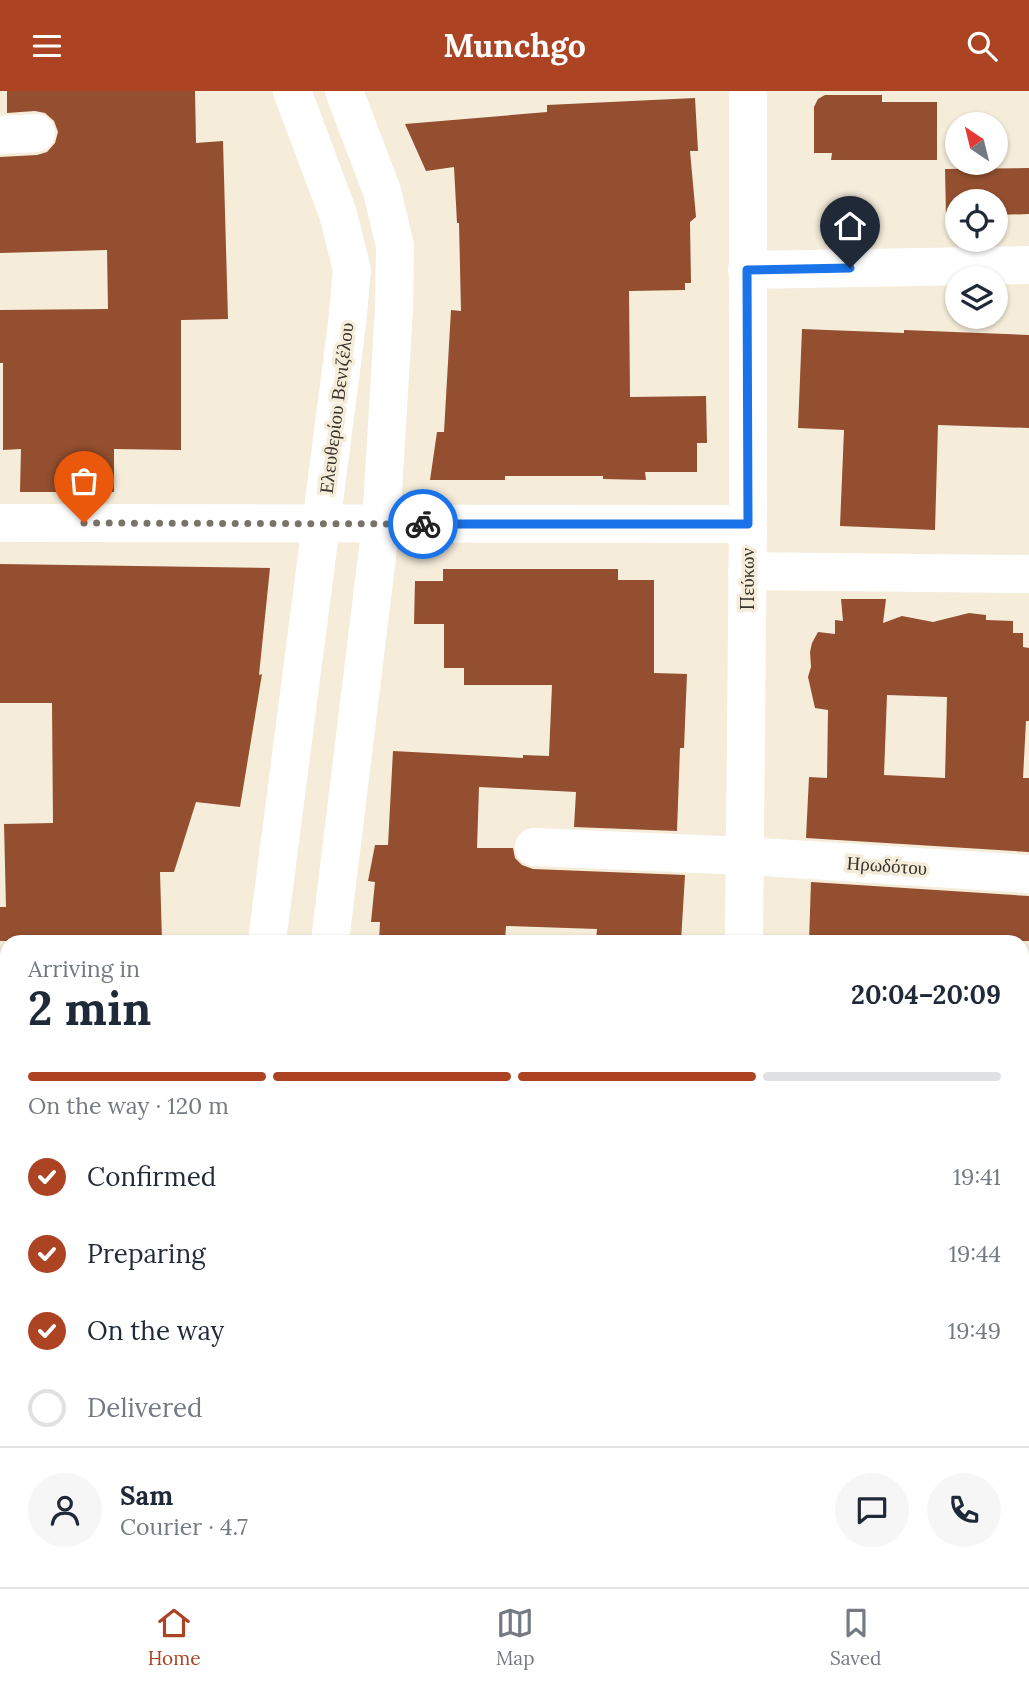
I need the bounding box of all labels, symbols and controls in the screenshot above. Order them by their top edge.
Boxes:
text: Munchgo [443,25,586,66]
icon: menu [28,27,66,65]
icon: search [963,27,1001,65]
north arrow [945,112,1008,175]
map controls [945,112,1008,329]
button: locate [945,189,1008,252]
pin [820,196,880,268]
icon: home [831,207,869,245]
button: layers [945,266,1008,329]
street label: Ελευθερίου Βενιζέλου [314,321,358,495]
pin [54,451,114,523]
icon: bag [65,462,103,500]
courier [388,489,458,559]
icon: bike [404,505,442,543]
street label: Πεύκων [735,547,759,610]
street label: Ηρωδότου [846,850,928,880]
text: Arriving in [28,954,140,983]
text: 20:04–20:09 [851,978,1001,1011]
text: 2 min [28,979,151,1038]
text: On the way · 120 m [28,1091,229,1120]
icon: check [28,1158,66,1196]
text: Confirmed [87,1160,216,1193]
text: 19:41 [953,1162,1001,1191]
icon: check [28,1235,66,1273]
text: Preparing [87,1237,206,1270]
text: 19:44 [949,1239,1001,1268]
icon: check [28,1312,66,1350]
text: On the way [87,1314,224,1347]
text: 19:49 [948,1316,1001,1345]
text: Delivered [87,1391,203,1424]
button: person [28,1473,102,1547]
button: chat [835,1473,909,1547]
button: phone [927,1473,1001,1547]
text: Sam [120,1479,173,1512]
text: Courier · 4.7 [120,1512,248,1541]
tab: Home [148,1604,201,1670]
tab: Map [496,1604,534,1670]
tab: Saved [830,1604,881,1670]

